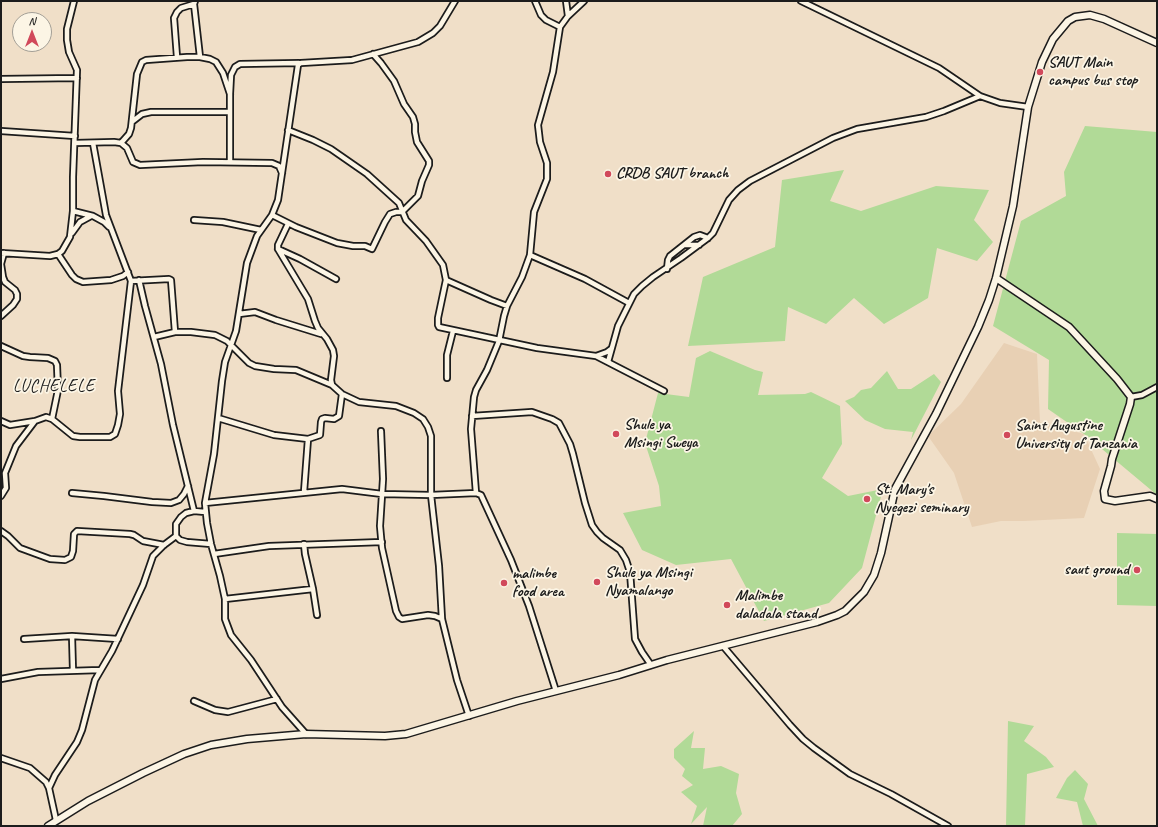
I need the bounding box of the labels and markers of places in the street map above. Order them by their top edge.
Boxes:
place label: SAUT Main campus bus stop [1048,53,1137,91]
marker: SAUT Main campus bus stop [1035,67,1045,77]
place label: CRDB SAUT branch [616,164,728,184]
marker: CRDB SAUT branch [603,169,613,179]
place label: Shule ya Msingi Sweya [624,415,698,453]
place label: Saint Augustine University of Tanzania [1015,416,1137,454]
marker: Shule ya Msingi Sweya [611,429,621,439]
marker: Saint Augustine University of Tanzania [1002,430,1012,440]
place label: St. Mary's Nyegezi seminary [875,480,968,518]
marker: St. Mary's Nyegezi seminary [862,494,872,504]
place label: saut ground [1064,560,1129,580]
place label: Shule ya Msingi Nyamalango [605,563,692,601]
place label: malimbe food area [512,564,564,602]
marker: saut ground [1132,565,1142,575]
marker: Shule ya Msingi Nyamalango [592,577,602,587]
marker: malimbe food area [499,578,509,588]
place label: Malimbe daladala stand [735,586,817,624]
marker: Malimbe daladala stand [722,600,732,610]

